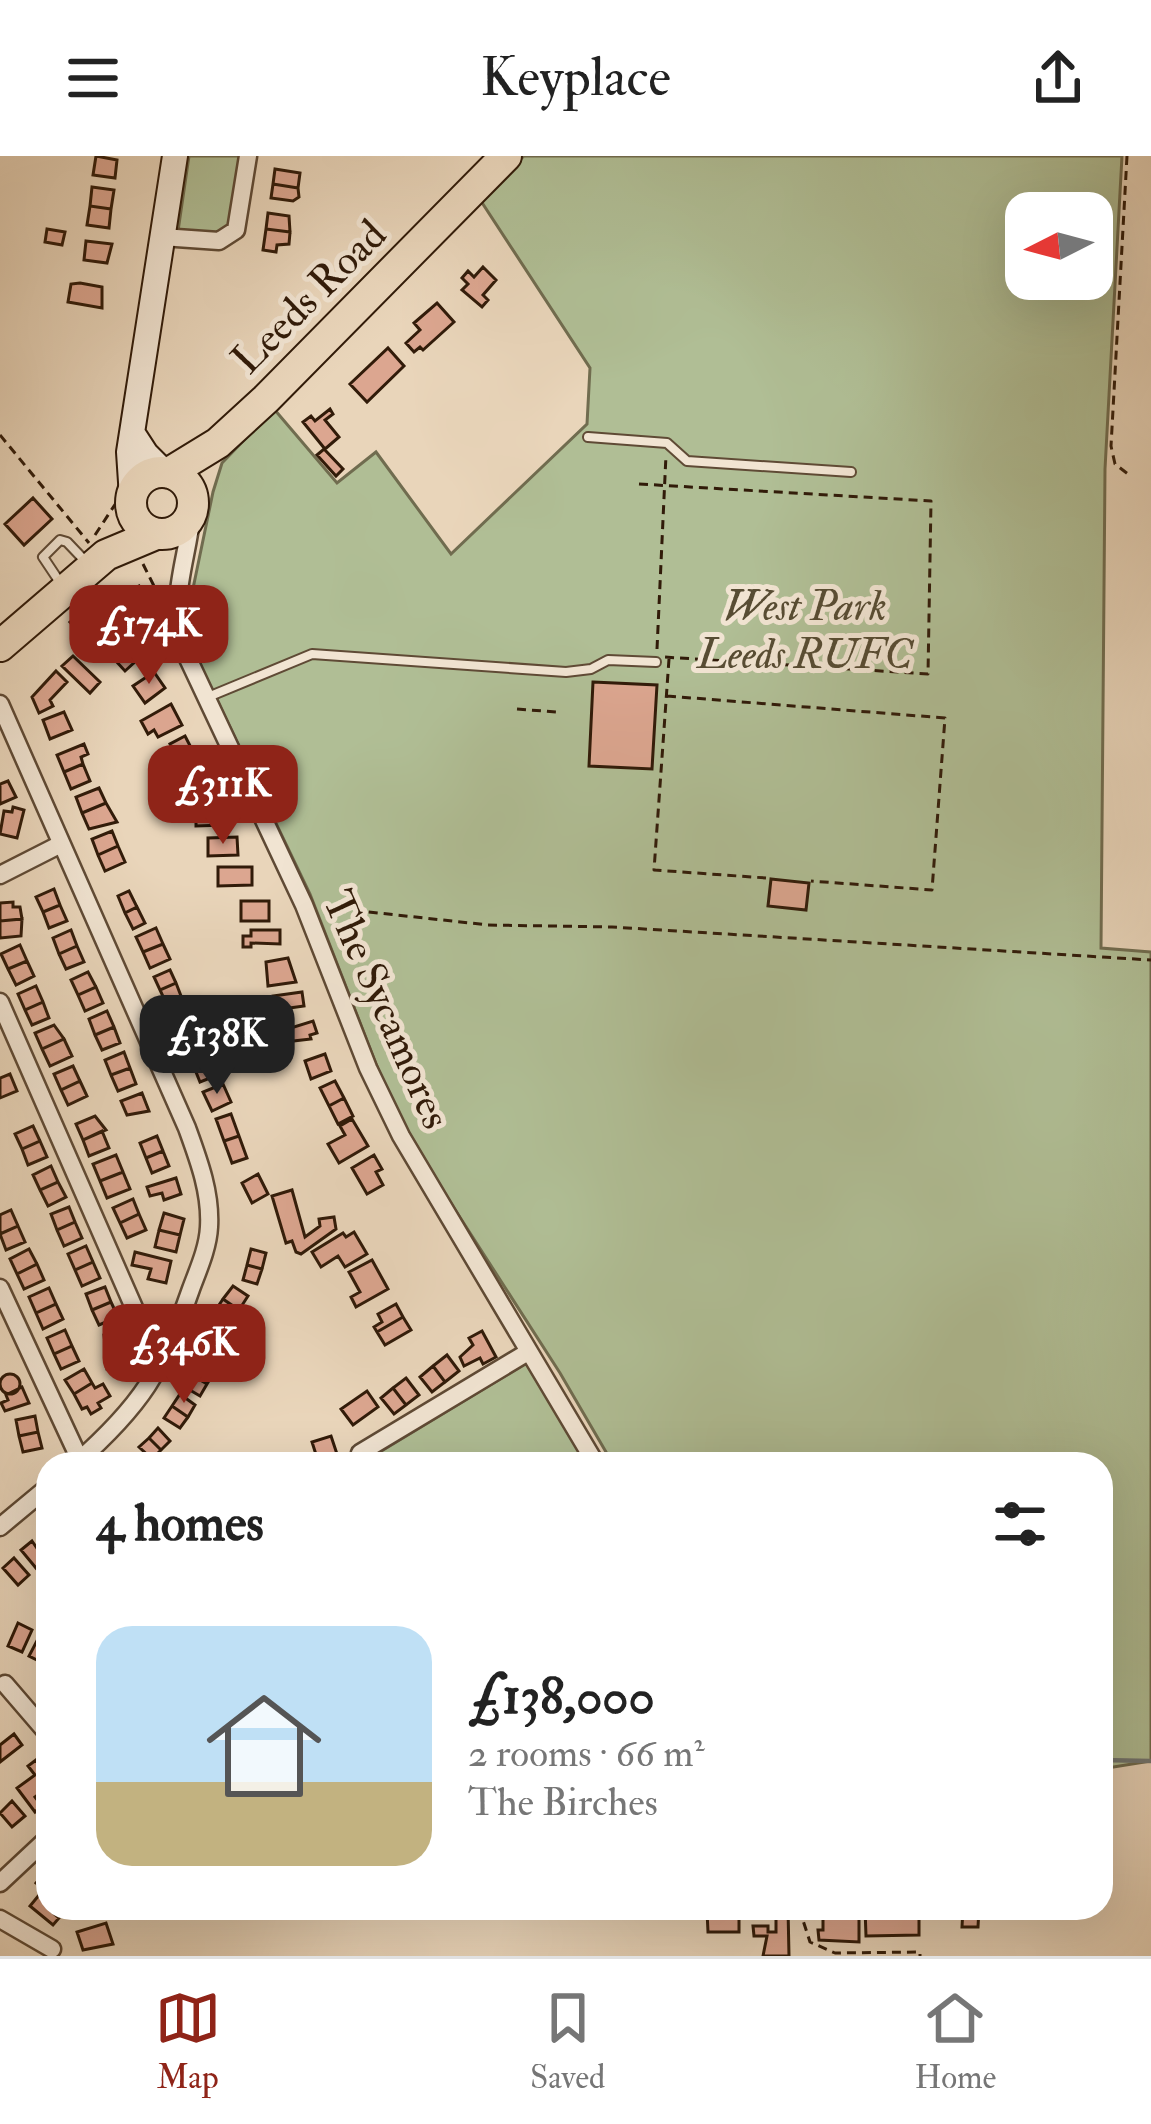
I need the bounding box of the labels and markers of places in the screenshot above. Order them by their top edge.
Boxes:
pin: £174K [65,585,233,687]
pin: £311K [139,745,307,847]
pin: £138K [133,995,301,1097]
pin: £346K [100,1304,268,1406]

